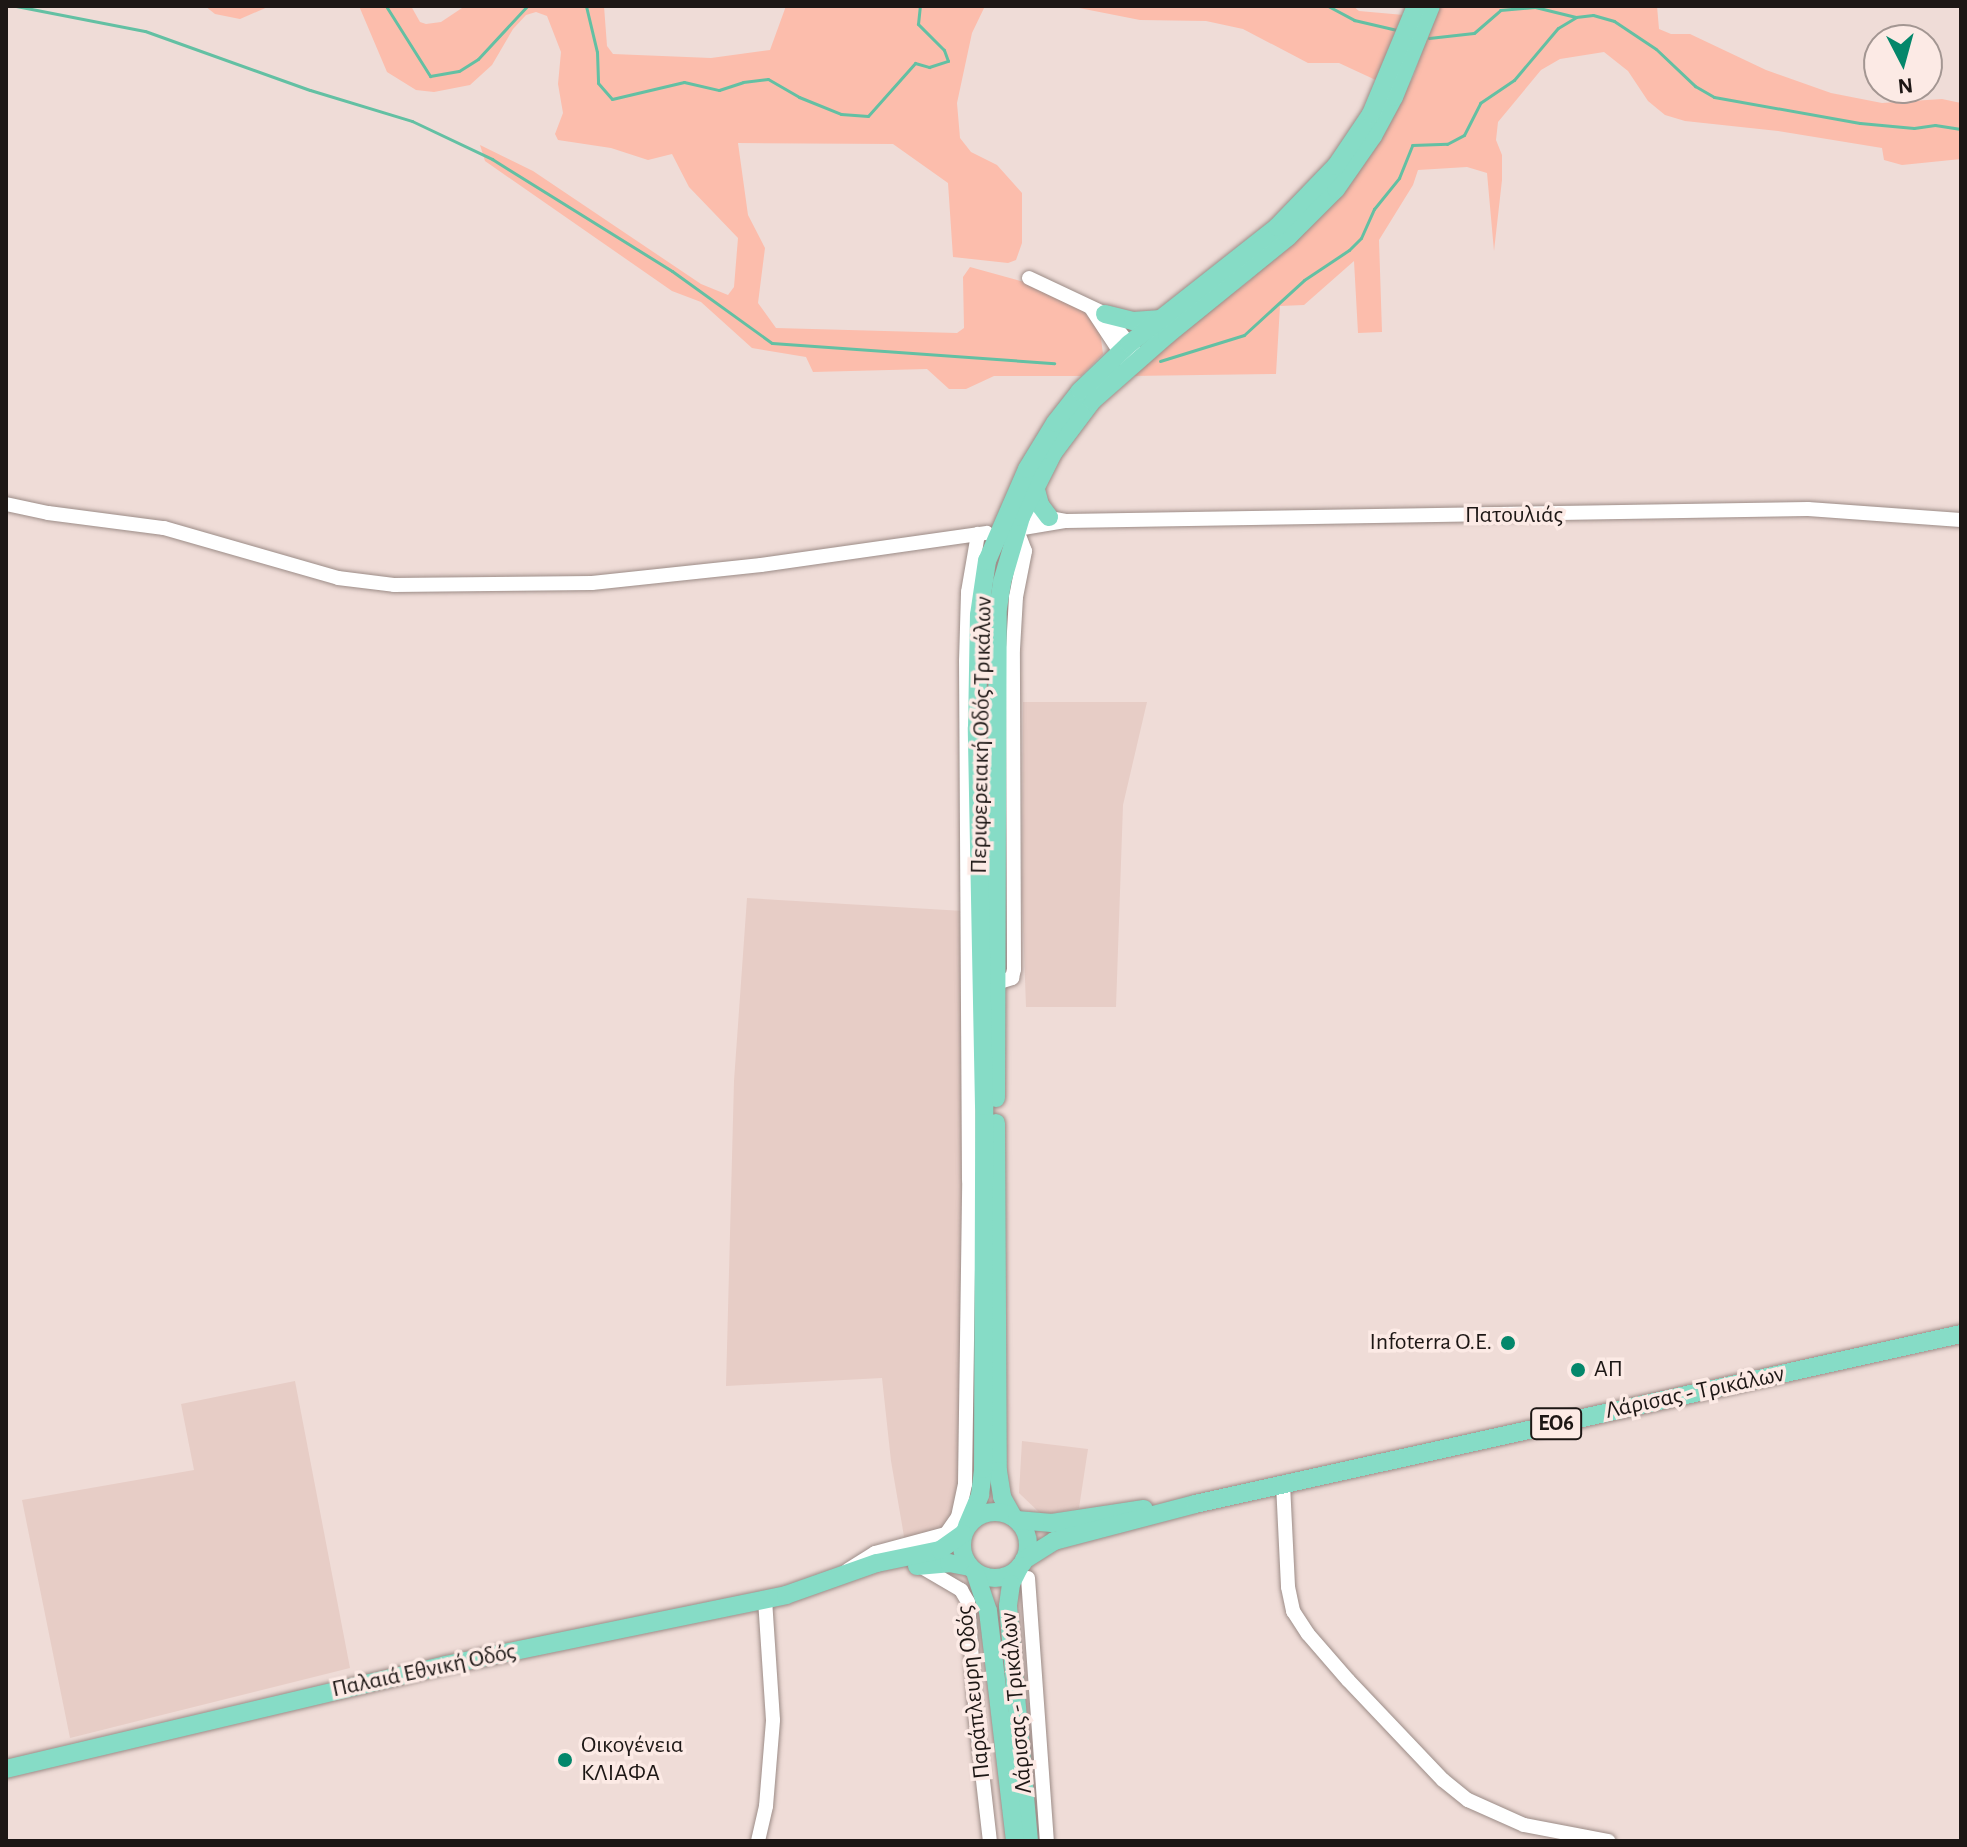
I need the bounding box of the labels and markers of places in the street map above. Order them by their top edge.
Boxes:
place label: Infoterra Ο.Ε. [1370,1329,1492,1357]
marker: Infoterra Ο.Ε. [1499,1334,1517,1352]
place label: ΑΠ [1594,1356,1623,1384]
marker: ΑΠ [1569,1361,1587,1379]
place label: Οικογένεια ΚΛΙΑΦΑ [581,1732,684,1788]
marker: Οικογένεια ΚΛΙΑΦΑ [556,1751,574,1769]

